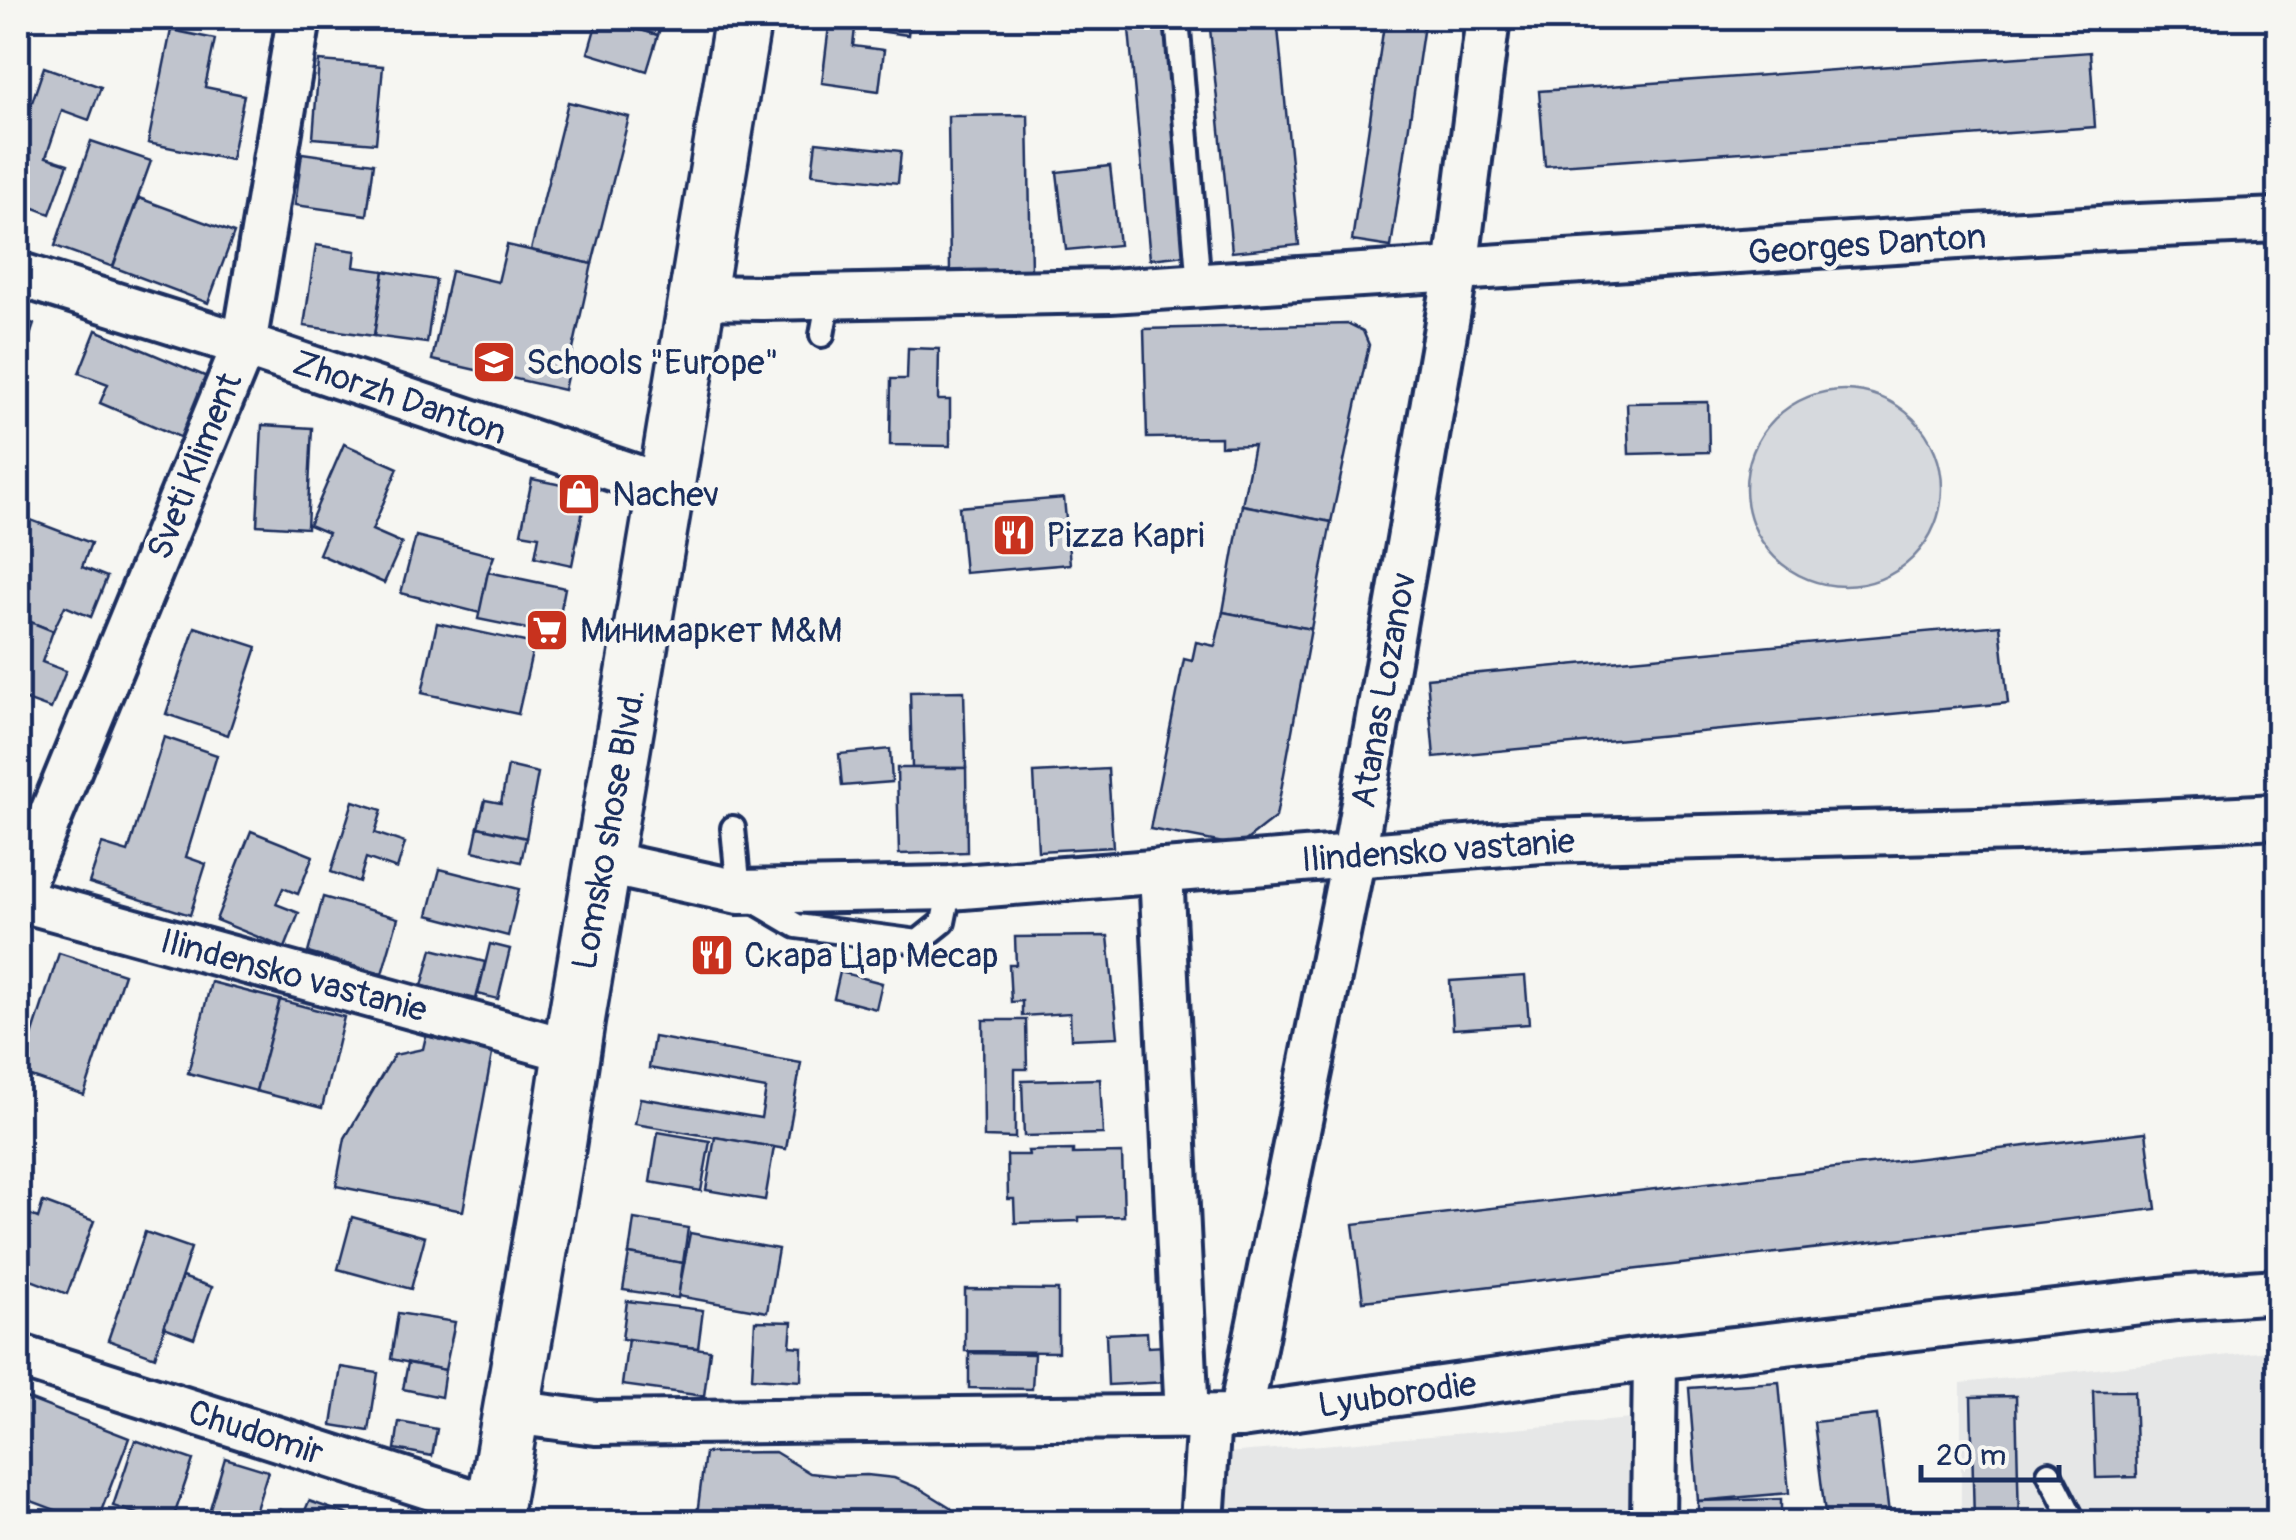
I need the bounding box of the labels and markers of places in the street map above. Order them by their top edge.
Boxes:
school or university icon: Schools "Europe" [471,339,517,385]
place label: Schools "Europe" [526,341,779,385]
shop icon: Nachev [556,471,602,517]
place label: Nachev [612,473,719,517]
restaurant icon: Pizza Kapri [991,512,1037,558]
place label: Pizza Kapri [1046,514,1205,558]
supermarket icon: Минимаркет М&М [524,607,570,653]
place label: Минимаркет М&М [580,609,842,653]
restaurant icon: Скара Цар Месар [689,932,735,978]
place label: Скара Цар Месар [744,934,999,978]

